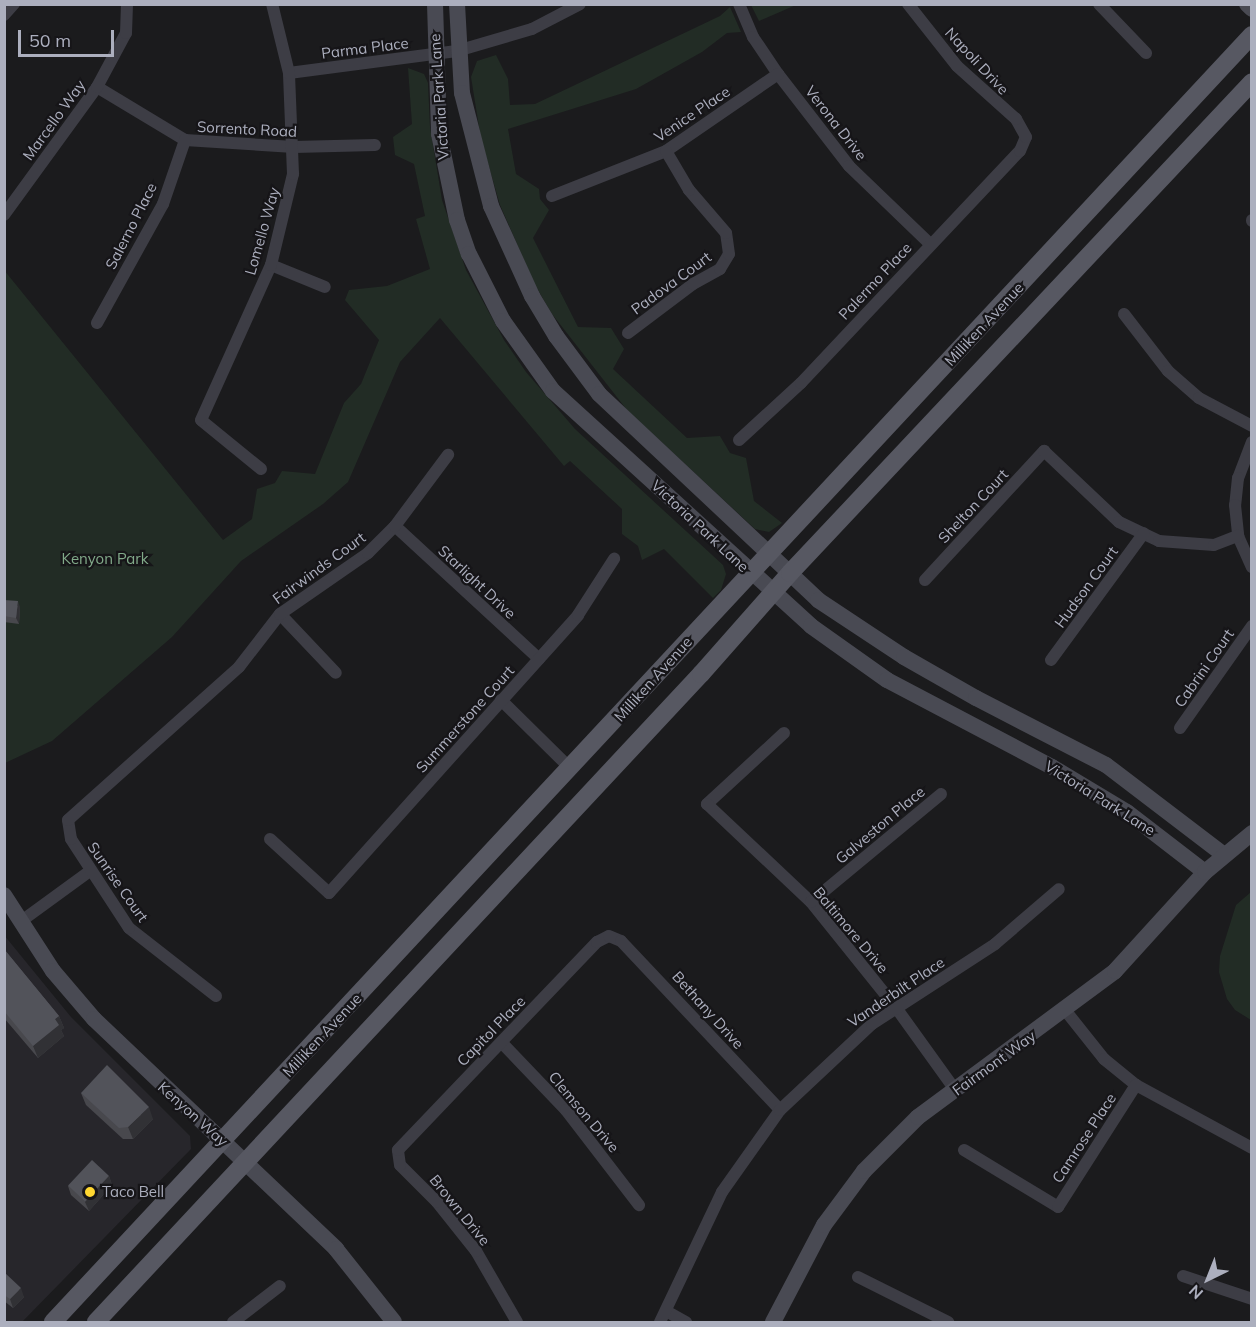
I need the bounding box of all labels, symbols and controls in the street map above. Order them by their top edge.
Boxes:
scale bar [21,18,117,56]
street label: Napoli Drive [941,24,1013,98]
text: 50 m [29,29,71,52]
street label: Victoria Park Lane [426,33,452,161]
street label: Parma Place [320,34,410,62]
street label: Marcello Way [19,76,89,164]
street label: Venice Place [651,82,733,146]
street label: Verona Drive [801,82,871,164]
street label: Sorrento Road [197,117,297,141]
street label: Salerno Place [102,180,160,272]
street label: Lomello Way [241,185,283,277]
street label: Palermo Place [835,239,915,323]
street label: Padova Court [627,248,715,318]
street label: Milliken Avenue [941,278,1027,370]
street label: Shelton Court [934,465,1012,547]
street label: Victoria Park Lane [648,476,752,576]
street label: Fairwinds Court [269,528,369,608]
street label: Starlight Drive [435,542,519,622]
street label: Hudson Court [1051,543,1121,631]
park label: Kenyon Park [62,550,148,568]
street label: Cabrini Court [1170,625,1238,711]
street label: Milliken Avenue [610,633,696,725]
street label: Summerstone Court [412,662,518,776]
street label: Victoria Park Lane [1041,757,1159,839]
street label: Galveston Place [832,782,928,868]
street label: Sunrise Court [84,839,152,925]
street label: Baltimore Drive [810,883,892,977]
street label: Vanderbilt Place [844,953,948,1031]
street label: Bethany Drive [668,967,748,1053]
street label: Milliken Avenue [279,989,365,1081]
street label: Capitol Place [453,992,529,1070]
street label: Fairmont Way [949,1027,1039,1099]
street label: Clemson Drive [545,1068,623,1156]
street label: Kenyon Way [154,1078,232,1150]
street label: Camrose Place [1048,1090,1120,1186]
street label: Brown Drive [426,1171,494,1249]
place label: Taco Bell [102,1183,164,1201]
marker: Taco Bell [83,1185,97,1199]
north arrow [1178,1249,1238,1309]
text: N [1184,1281,1207,1304]

